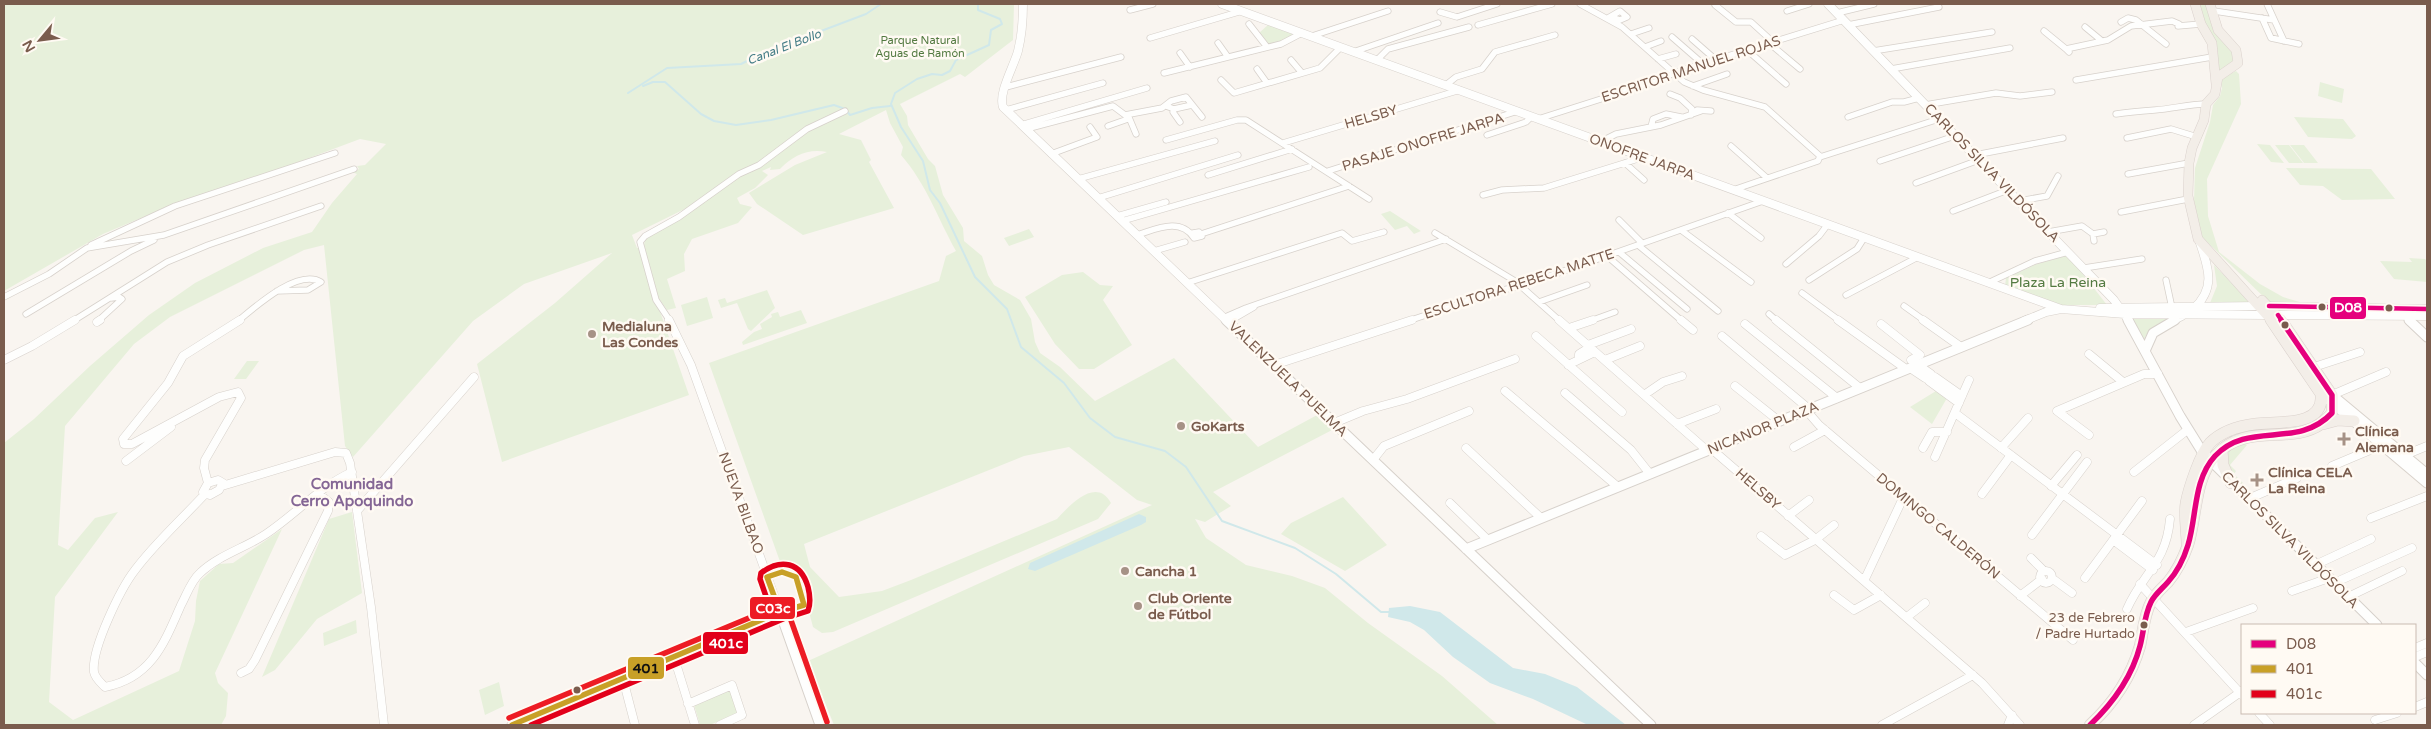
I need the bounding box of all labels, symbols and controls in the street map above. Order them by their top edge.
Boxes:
north arrow [15,15,65,65]
water label: Canal El Bollo [745,26,823,67]
street label: ESCRITOR MANUEL ROJAS [1599,32,1783,106]
park label: Parque Natural Aguas de Ramón [875,34,965,60]
text: N [19,37,39,55]
street label: CARLOS SILVA VILDÓSOLA [1921,100,2063,246]
street label: HELSBY [1342,101,1400,133]
street label: PASAJE ONOFRE JARPA [1340,109,1506,175]
street label: ONOFRE JARPA [1587,130,1697,184]
street label: ESCULTORA REBECA MATTE [1422,245,1616,323]
park label: Plaza La Reina [2010,274,2106,291]
line badge: D08 [2329,296,2367,320]
text: D08 [2334,299,2362,316]
unlabelled marker [2317,302,2327,312]
unlabelled marker [2384,303,2394,313]
place label: Medialuna Las Condes [602,318,679,351]
street label: VALENZUELA PUELMA [1225,318,1351,440]
unlabelled marker [2280,320,2290,330]
marker: Medialuna Las Condes [586,328,598,340]
street label: NICANOR PLAZA [1705,398,1821,458]
place label: GoKarts [1191,418,1245,435]
marker: GoKarts [1175,420,1187,432]
place label: Clínica Alemana [2355,423,2414,456]
marker: Clínica Alemana [2337,432,2351,446]
street label: NUEVA BILBAO [715,450,767,556]
place label: Clínica CELA La Reina [2268,464,2353,497]
street label: HELSBY [1732,465,1784,513]
street label: CARLOS SILVA VILDÓSOLA [2218,468,2362,612]
street label: DOMINGO CALDERÓN [1873,469,2003,583]
marker: Clínica CELA La Reina [2250,473,2264,487]
district label: Comunidad Cerro Apoquindo [291,475,413,511]
place label: Cancha 1 [1135,563,1197,580]
marker: Cancha 1 [1119,565,1131,577]
place label: Club Oriente de Fútbol [1148,590,1232,623]
line badge: C03c [749,596,796,620]
text: C03c [756,600,791,617]
marker: Club Oriente de Fútbol [1132,600,1144,612]
place label: 23 de Febrero / Padre Hurtado [2036,610,2135,642]
marker: 23 de Febrero / Padre Hurtado [2139,620,2149,630]
legend [2241,624,2416,714]
line badge: 401c [702,631,749,655]
text: 401c [709,635,743,652]
text: D08 [2286,635,2316,653]
line badge: 401 [627,656,665,680]
text: 401 [633,660,659,677]
text: 401 [2286,660,2314,678]
unlabelled marker [572,685,582,695]
text: 401c [2286,685,2322,703]

